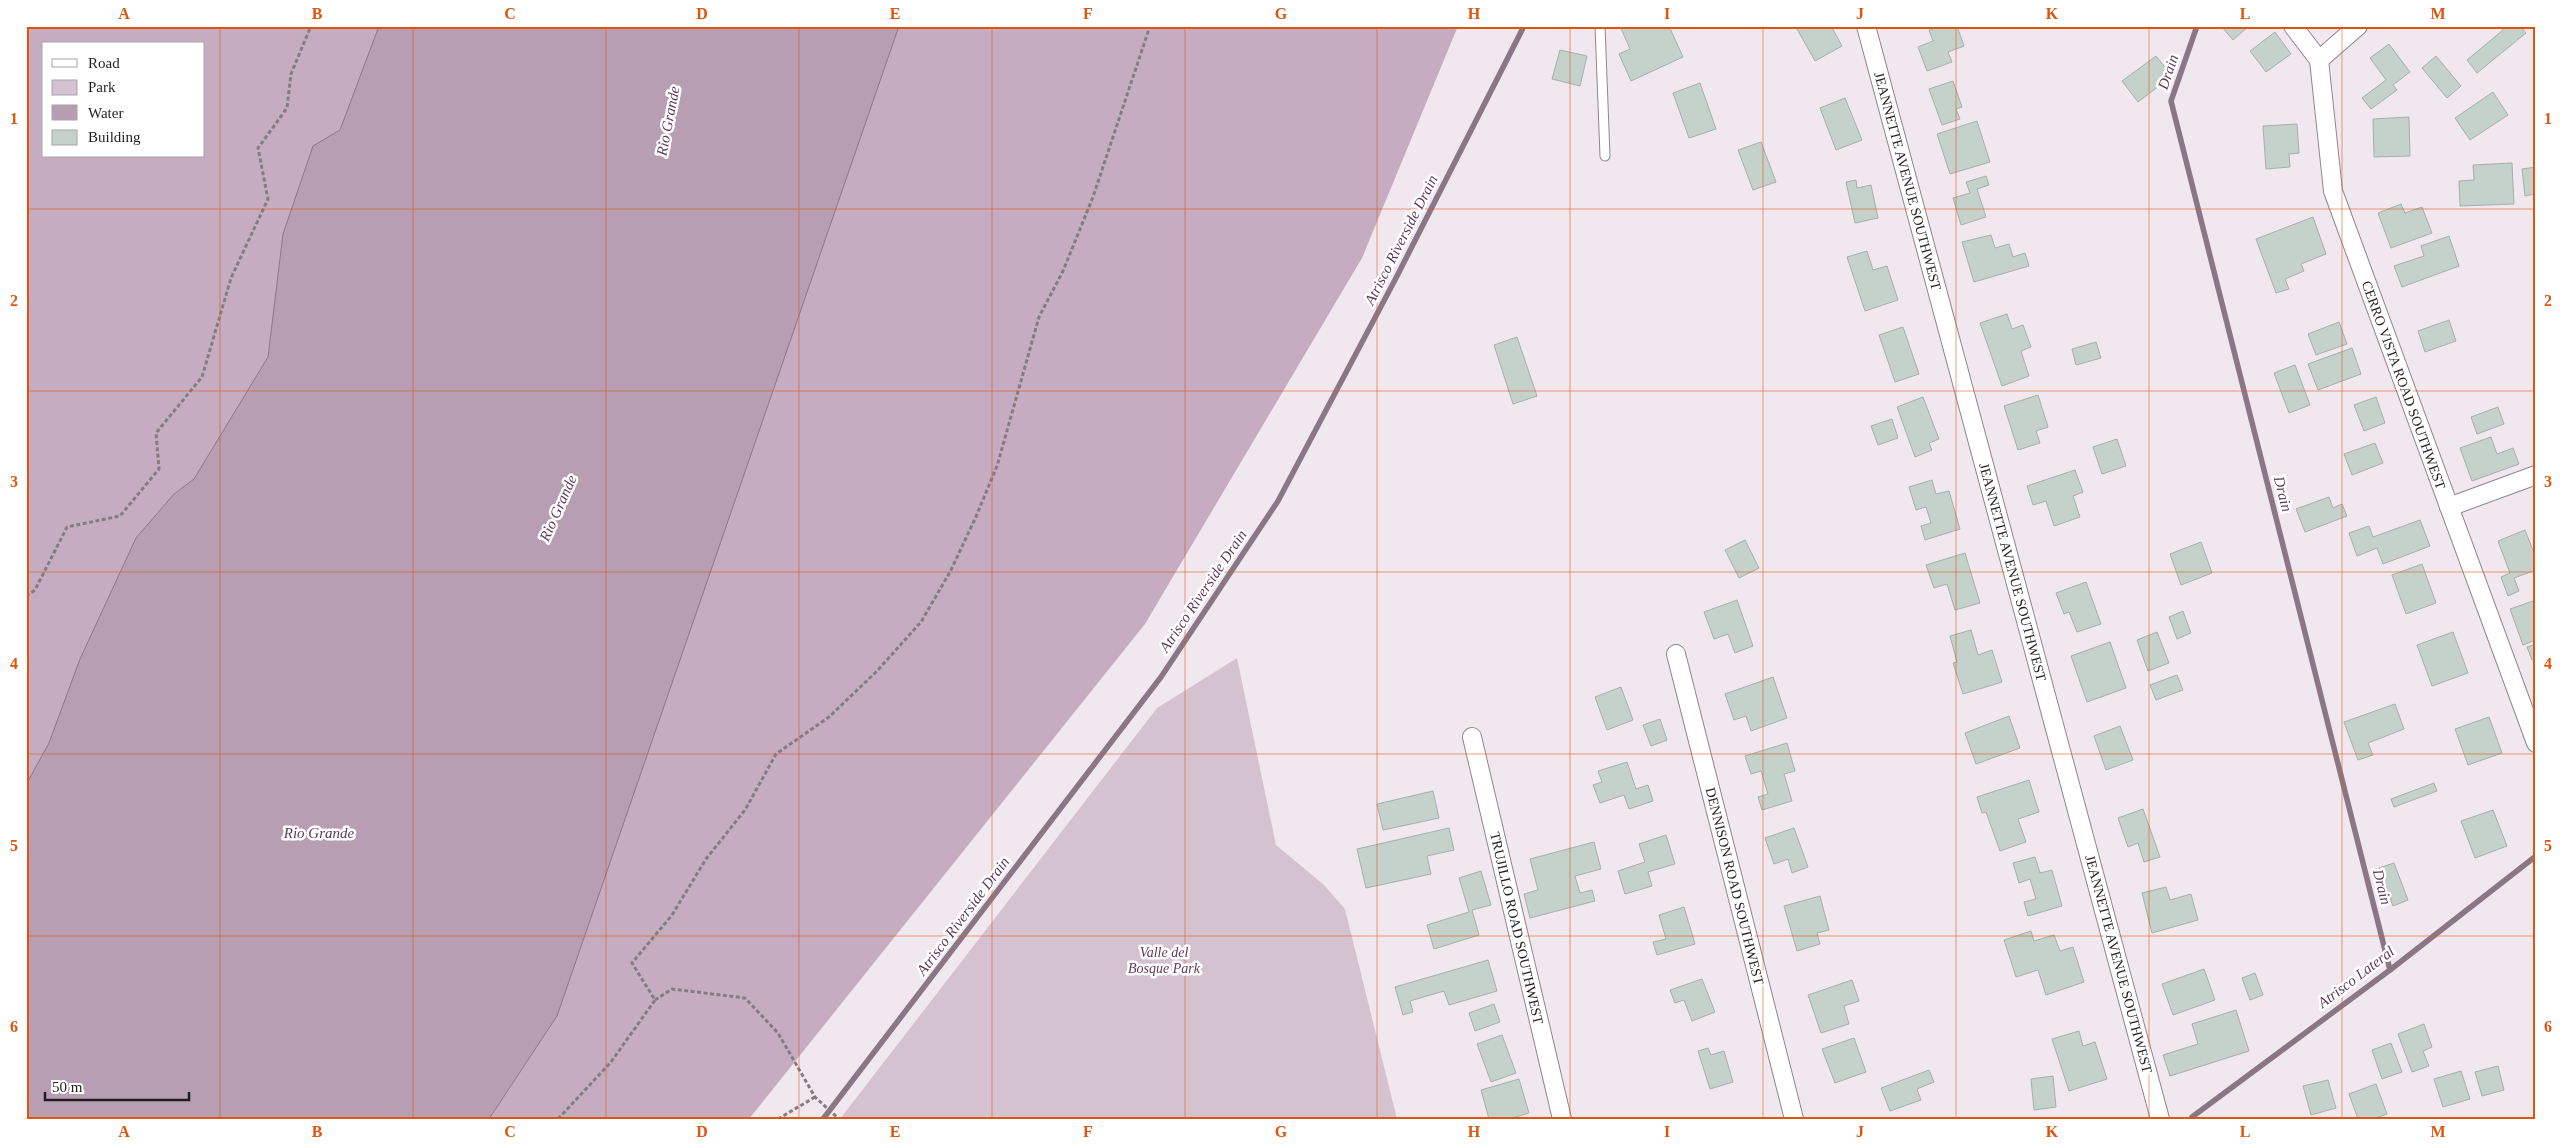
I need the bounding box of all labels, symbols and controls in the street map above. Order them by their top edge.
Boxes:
text: A [118,5,130,22]
text: B [312,5,323,22]
text: C [504,5,516,22]
text: D [696,5,708,22]
text: E [890,5,900,22]
text: F [1083,5,1093,22]
text: G [1275,5,1288,22]
text: H [1468,5,1481,22]
text: I [1664,5,1670,22]
text: J [1856,5,1864,22]
text: K [2046,5,2059,22]
text: L [2240,5,2250,22]
text: M [2430,5,2446,22]
legend [42,42,205,158]
water label: Drain [2154,52,2181,92]
text: Road [88,55,120,71]
street label: JEANNETTE AVENUE SOUTHWEST [1871,70,1944,292]
text: Park [88,79,116,95]
water label: Rio Grande [653,85,683,158]
text: Water [88,105,123,121]
text: 1 [10,110,18,127]
text: 1 [2544,110,2552,127]
text: Building [88,129,141,145]
water label: Atrisco Riverside Drain [1361,173,1441,308]
street label: CERRO VISTA ROAD SOUTHWEST [2359,279,2448,492]
text: 2 [10,292,18,309]
text: 2 [2544,292,2552,309]
street label: JEANNETTE AVENUE SOUTHWEST [1976,461,2049,683]
water label: Rio Grande [536,472,580,544]
text: 3 [10,473,18,490]
text: 3 [2544,473,2552,490]
water label: Drain [2271,474,2295,513]
water label: Atrisco Riverside Drain [1156,527,1250,656]
text: 4 [10,655,18,672]
text: 4 [2544,655,2552,672]
street label: DENNISON ROAD SOUTHWEST [1703,786,1766,987]
water label: Rio Grande [283,825,355,841]
street label: TRUJILLO ROAD SOUTHWEST [1487,831,1546,1026]
text: 5 [10,837,18,854]
text: 5 [2544,837,2552,854]
street label: JEANNETTE AVENUE SOUTHWEST [2082,853,2155,1075]
water label: Atrisco Riverside Drain [913,854,1013,979]
water label: Drain [2370,867,2394,906]
water label: Atrisco Lateral [2314,943,2397,1011]
park label: Valle del Bosque Park [1128,945,1201,976]
text: 6 [10,1018,18,1035]
text: 6 [2544,1018,2552,1035]
scale bar [45,1070,189,1102]
text: 50 m [52,1079,83,1095]
text: A [118,1123,130,1140]
text: B [312,1123,323,1140]
text: C [504,1123,516,1140]
text: D [696,1123,708,1140]
text: E [890,1123,900,1140]
text: F [1083,1123,1093,1140]
text: G [1275,1123,1288,1140]
text: H [1468,1123,1481,1140]
text: I [1664,1123,1670,1140]
text: J [1856,1123,1864,1140]
text: K [2046,1123,2059,1140]
text: L [2240,1123,2250,1140]
text: M [2430,1123,2446,1140]

